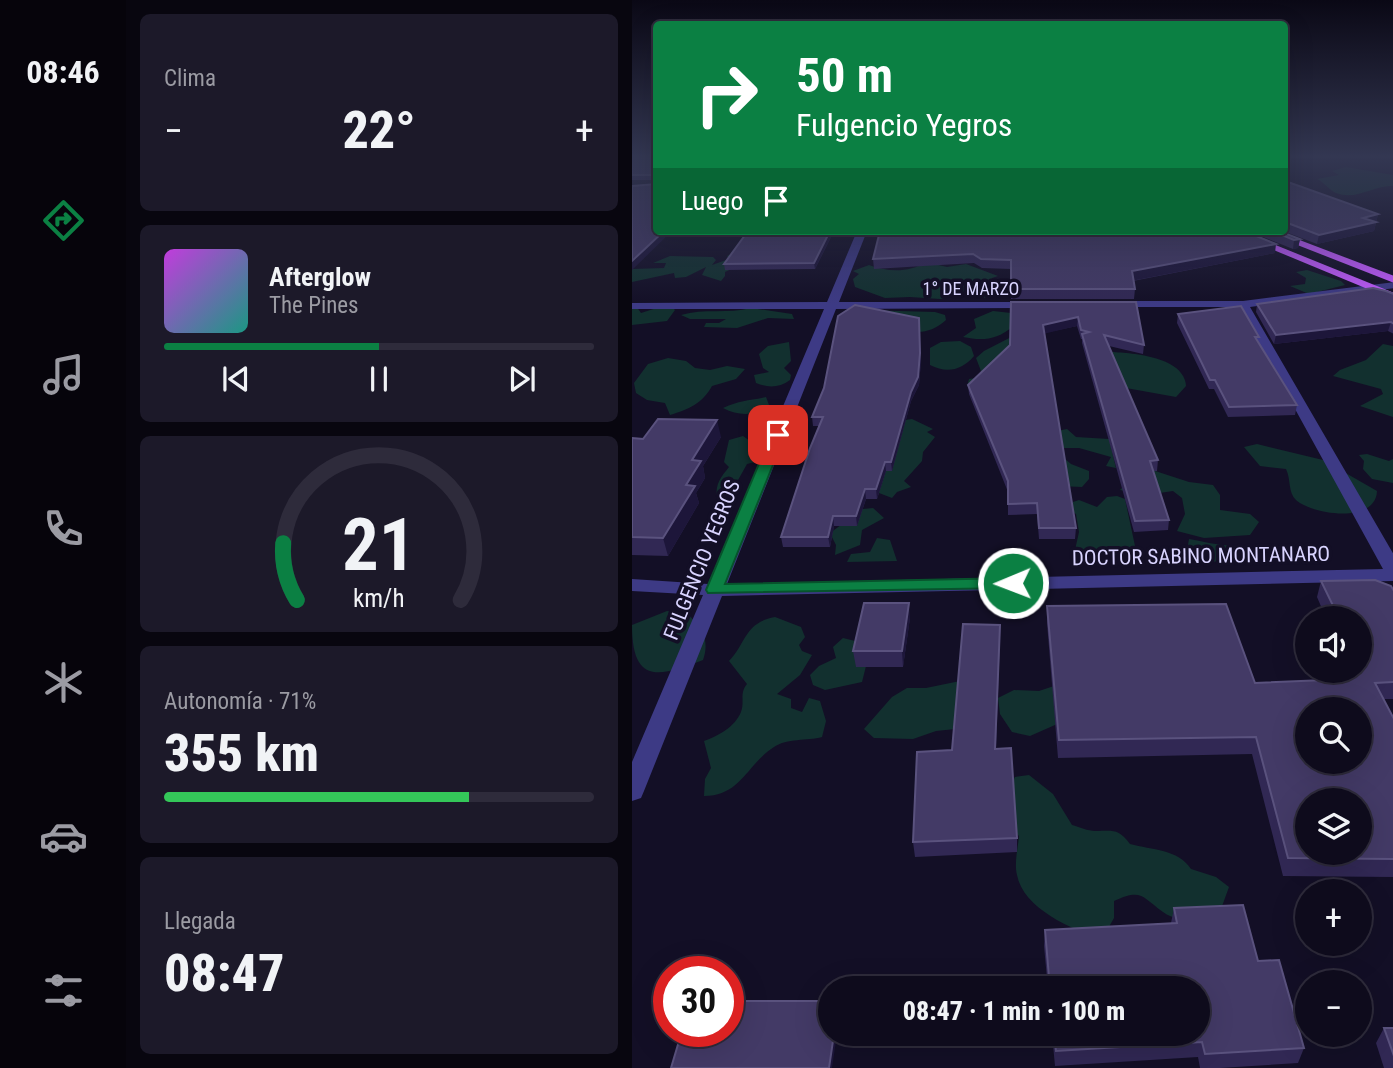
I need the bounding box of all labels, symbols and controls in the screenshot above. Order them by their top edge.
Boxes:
text: 50 m [796,47,893,104]
icon: right [681,49,772,140]
text: 08:46 [26,53,100,91]
text: Clima [164,65,216,92]
text: 22° [342,100,416,161]
text: Fulgencio Yegros [796,106,1012,144]
text: − [164,109,183,153]
text: + [575,109,594,153]
icon: arrive [757,182,795,220]
text: Luego [681,186,743,216]
icon: directions [39,196,88,245]
text: Afterglow [269,262,371,292]
street label: 1° DE MARZO [923,278,1019,299]
text: The Pines [269,292,359,319]
icon: music [39,350,88,399]
icon: previous [217,360,255,398]
icon: pause [360,360,398,398]
icon: next [503,360,541,398]
pin [748,405,808,465]
icon: arrive [759,416,797,454]
street label: FULGENCIO YEGROS [659,477,745,643]
text: 21 [342,502,416,588]
icon: phone [39,504,88,553]
street label: DOCTOR SABINO MONTANARO [1072,542,1330,570]
position arrow [976,546,1050,620]
text: km/h [353,584,405,613]
map controls [1295,606,1372,1047]
button: sound [1295,606,1372,683]
icon: climate [39,658,88,707]
text: Autonomía · 71% [164,688,316,715]
button: search [1295,697,1372,774]
text: 355 km [164,723,319,784]
button: layers [1295,788,1372,865]
icon: car [39,812,88,861]
button: + [1295,879,1372,956]
text: Llegada [164,908,236,935]
text: 08:47 [164,943,284,1004]
speed limit sign: 30 [653,956,744,1047]
icon: filters [39,966,88,1015]
button: − [1295,970,1372,1047]
text: 08:47 · 1 min · 100 m [903,996,1125,1026]

